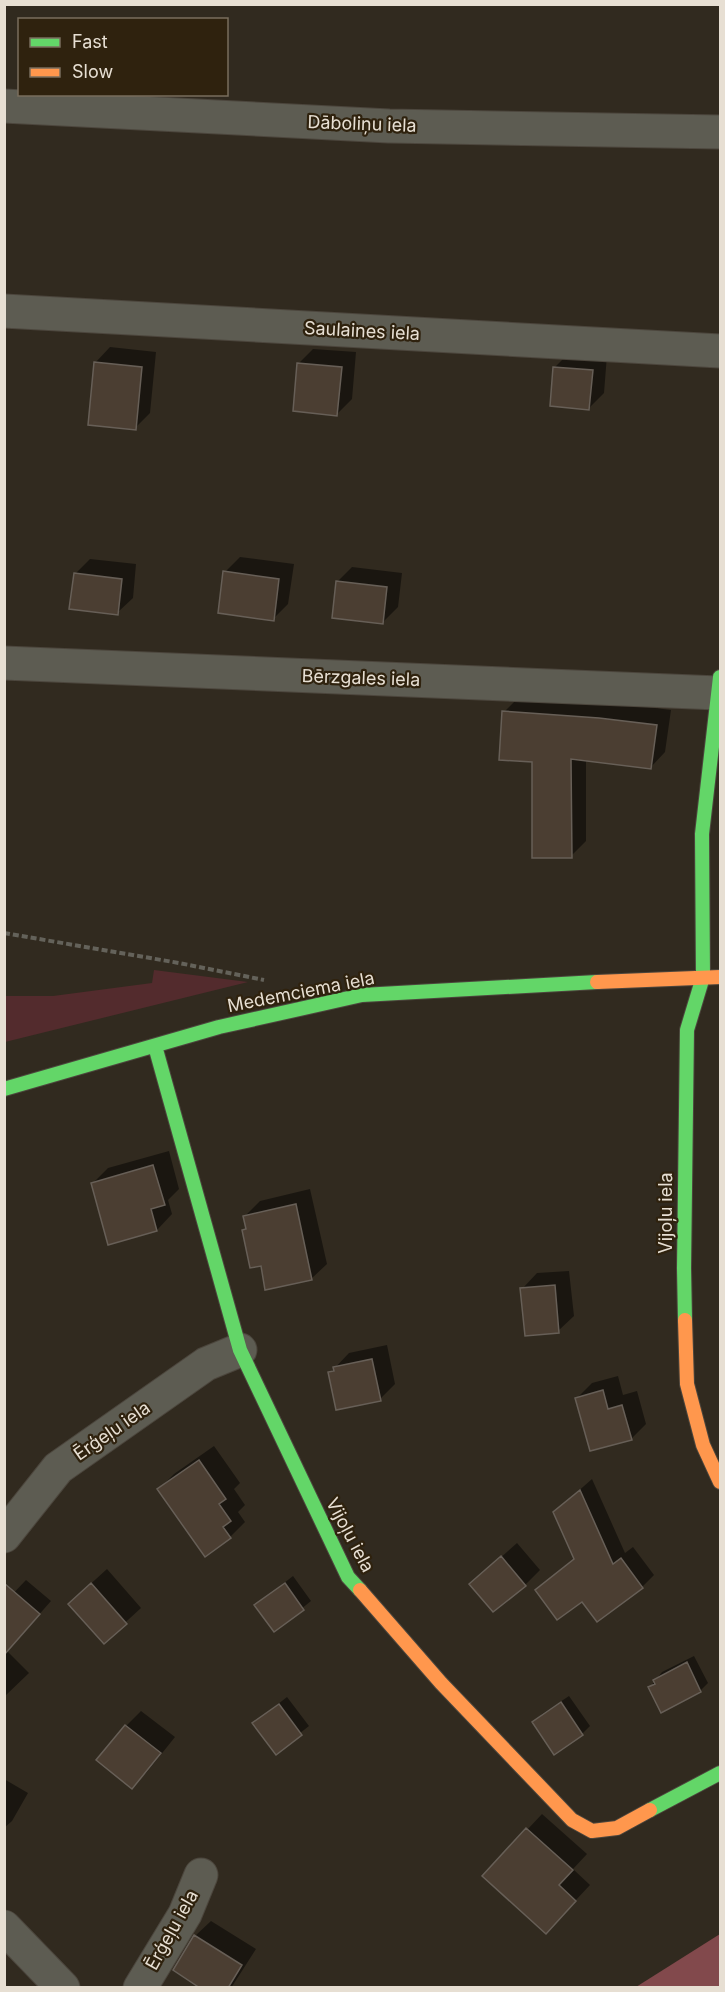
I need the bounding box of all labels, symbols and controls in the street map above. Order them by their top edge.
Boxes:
legend [18,18,228,96]
text: Fast [72,31,108,52]
text: Slow [72,61,113,82]
street label: Dāboliņu iela [307,111,417,137]
street label: Saulaines iela [303,317,421,344]
street label: Bērzgales iela [301,665,421,690]
street label: Medemciema iela [226,967,376,1016]
street label: Vijoļu iela [655,1172,677,1254]
street label: Ērģeļu iela [69,1396,154,1465]
street label: Vijoļu iela [321,1494,379,1576]
street label: Ērģeļu iela [140,1886,203,1974]

